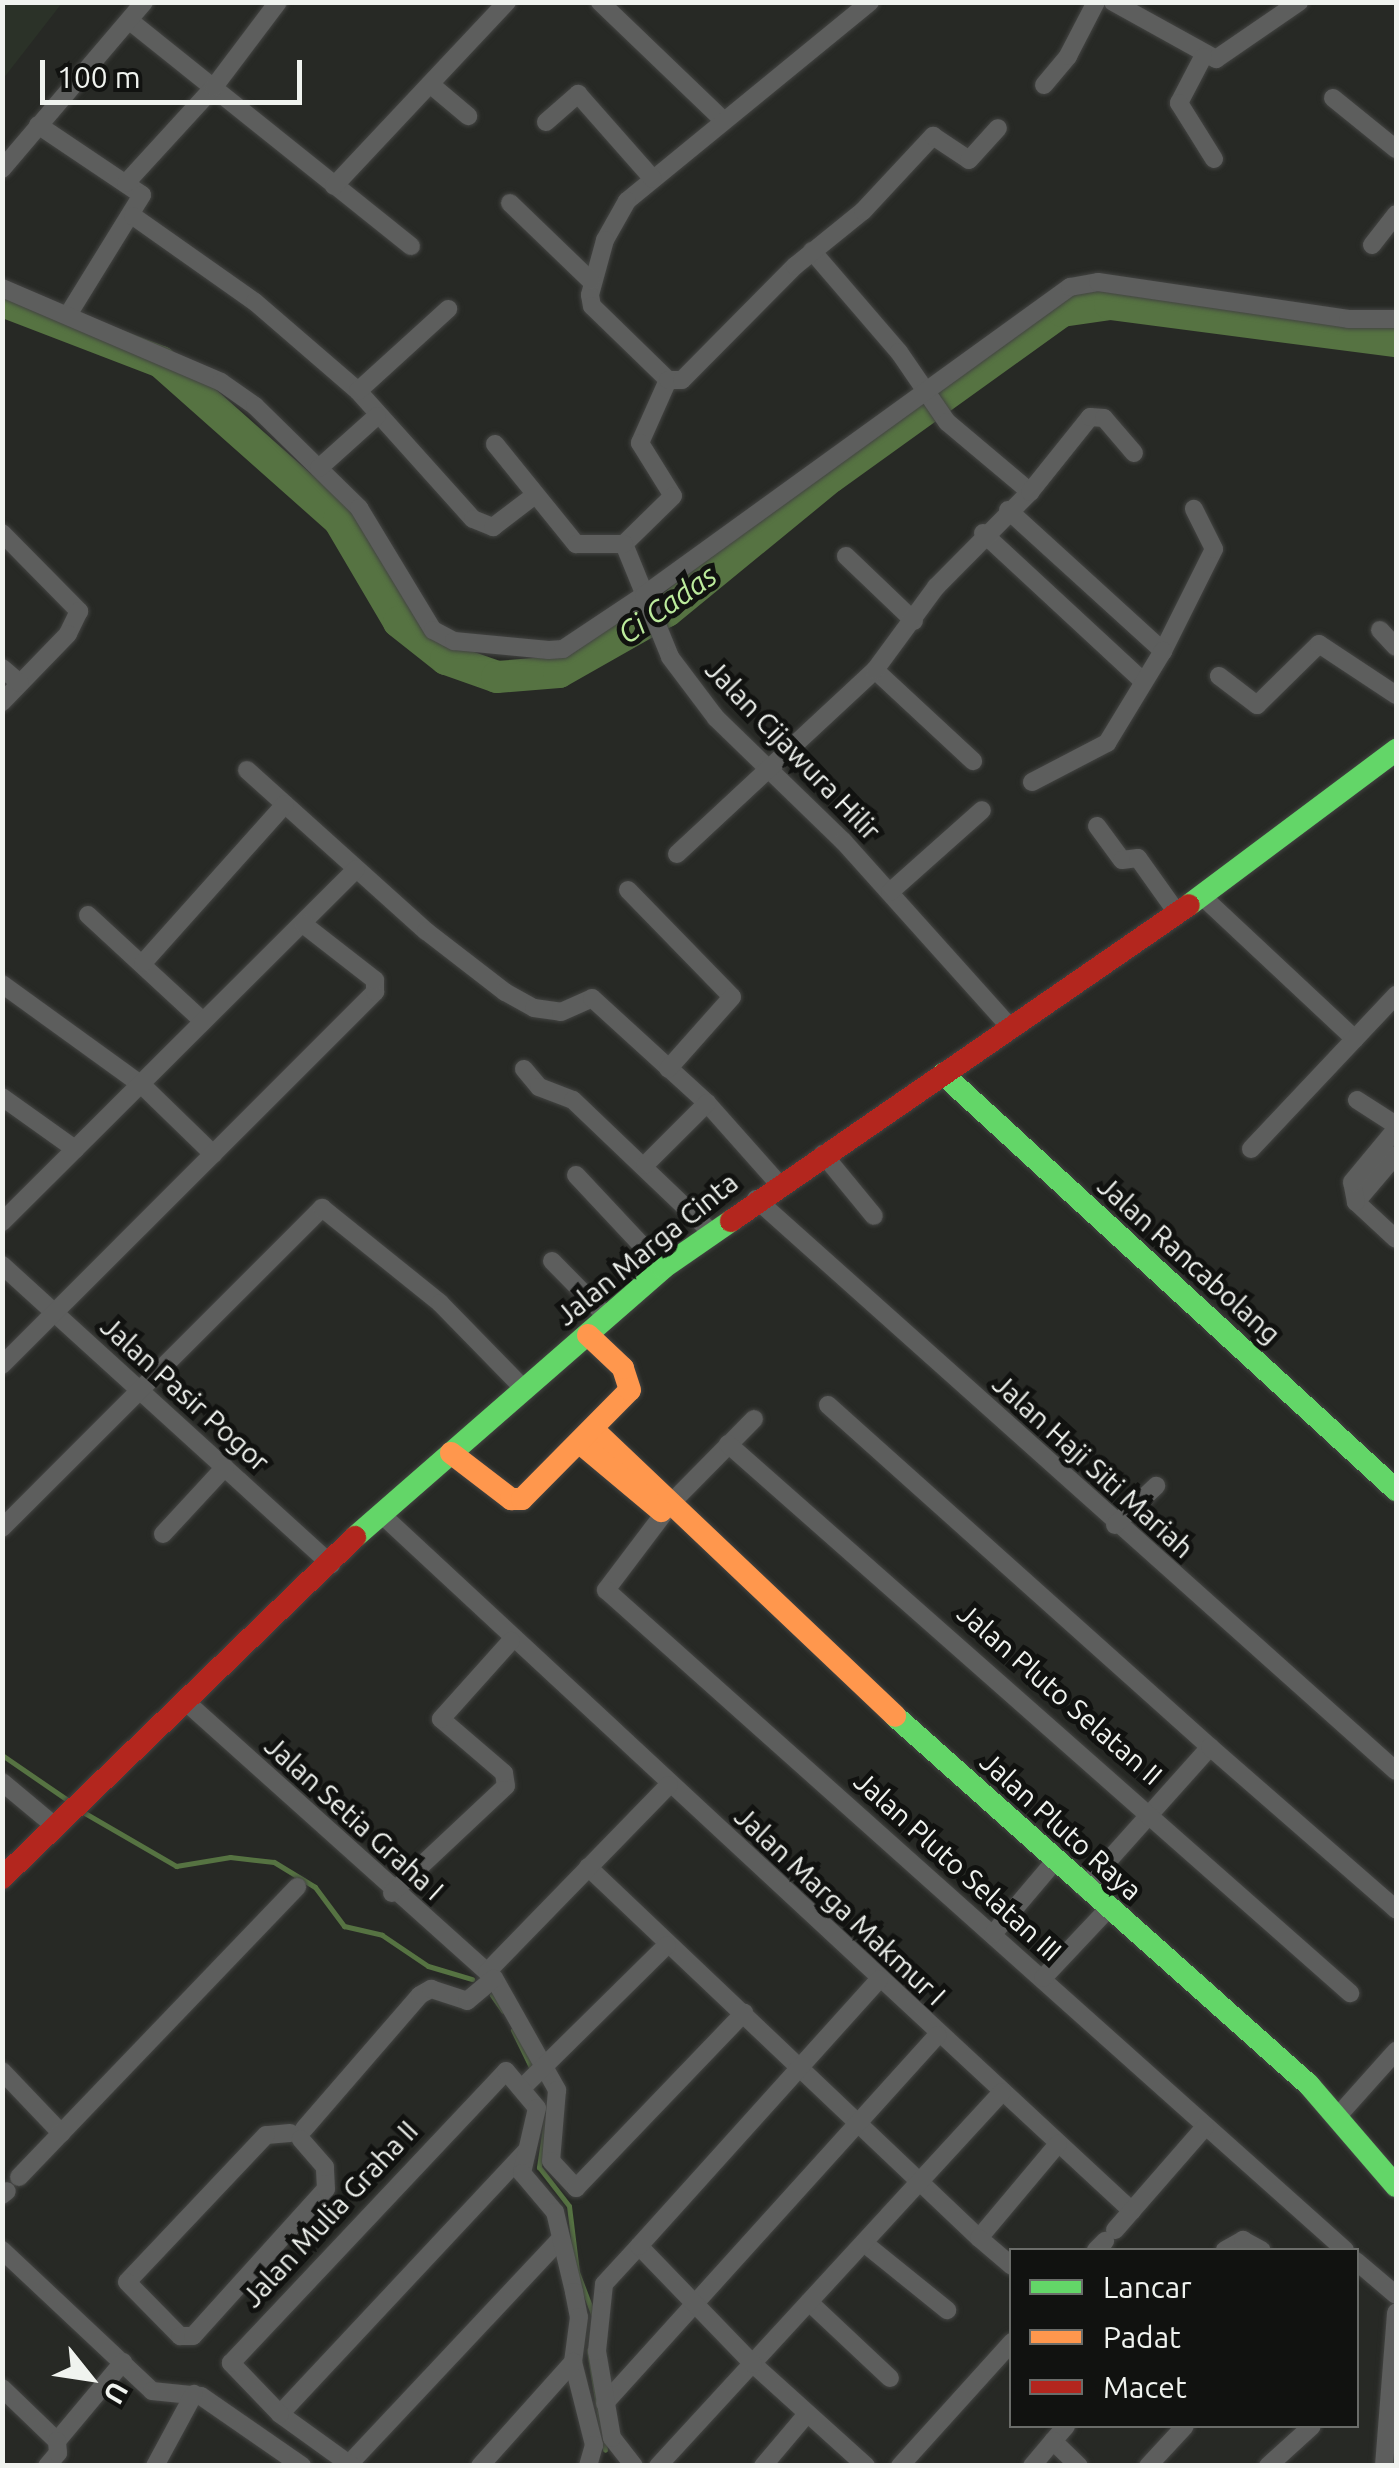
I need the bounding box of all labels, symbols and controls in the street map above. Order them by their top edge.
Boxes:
scale bar [45,40,308,102]
text: 100 m [57,60,141,94]
water label: Ci Cadas [610,557,724,651]
street label: Jalan Cijawura Hilir [698,653,888,847]
street label: Jalan Marga Cinta [549,1166,745,1332]
street label: Jalan Rancabolang [1091,1169,1287,1351]
street label: Jalan Pasir Pogor [94,1310,276,1478]
street label: Jalan Haji Siti Mariah [986,1367,1200,1565]
street label: Jalan Pluto Selatan II [951,1596,1169,1792]
street label: Jalan Setia Graha I [258,1729,450,1907]
street label: Jalan Pluto Raya [973,1745,1149,1907]
street label: Jalan Pluto Selatan III [847,1764,1069,1968]
street label: Jalan Marga Makmur I [728,1800,952,2012]
street label: Jalan Mulia Graha II [235,2114,425,2314]
legend [1009,2248,1359,2428]
text: Lancar [1103,2270,1192,2304]
text: Padat [1103,2320,1181,2354]
north arrow [40,2328,140,2428]
text: Macet [1103,2370,1187,2404]
text: U [98,2377,135,2409]

